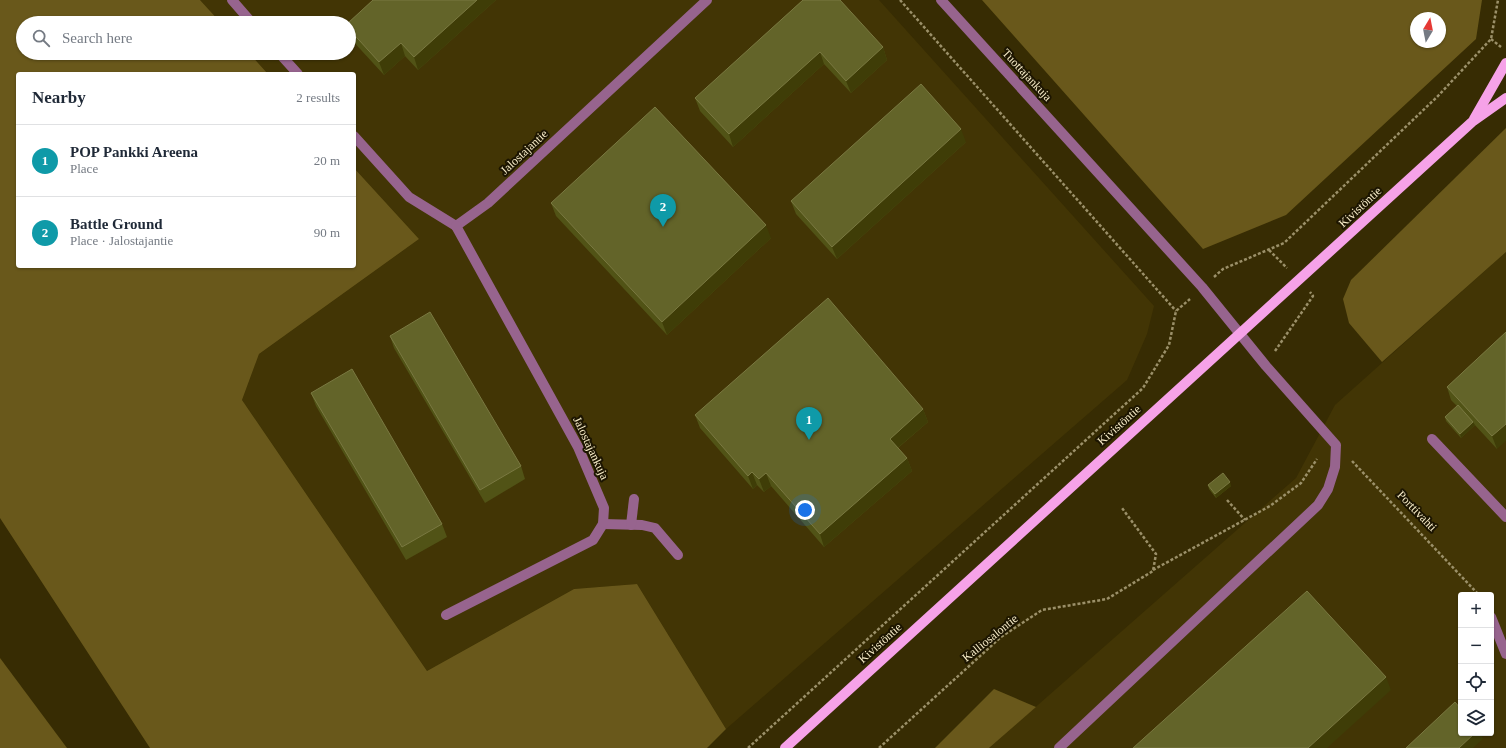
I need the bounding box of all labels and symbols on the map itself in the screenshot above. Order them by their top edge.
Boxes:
north arrow [1410,12,1446,48]
street label: Tuottajankuja [999,46,1055,104]
street label: Jalostajantie [498,127,550,177]
street label: Kivistöntie [1336,184,1384,230]
pin: 2 [650,194,676,227]
street label: Kivistöntie [1094,402,1144,448]
pin: 1 [796,407,822,440]
street label: Jalostajankuja [570,414,612,482]
street label: Porttivahti [1394,488,1440,535]
your location [795,500,815,520]
street label: Kalliosalontie [959,611,1021,665]
street label: Kivistöntie [855,620,905,666]

